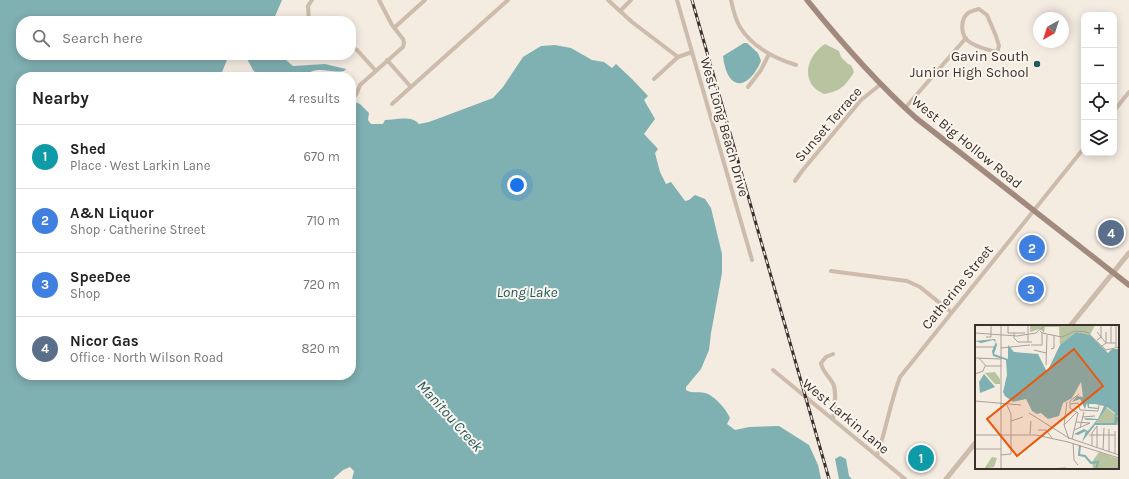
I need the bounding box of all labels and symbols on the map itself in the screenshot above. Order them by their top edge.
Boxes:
north arrow [1033,12,1069,48]
place label: Gavin South Junior High School [910,48,1029,81]
street label: West Long Beach Drive [696,55,753,199]
marker: Gavin South Junior High School [1032,59,1042,69]
street label: Sunset Terrace [791,83,866,165]
street label: West Big Hollow Road [908,93,1025,192]
your location [507,175,527,195]
pin: 4 [1098,218,1124,248]
pin: 2 [1019,233,1045,263]
street label: Catherine Street [918,242,997,333]
pin: 3 [1018,274,1044,304]
water label: Long Lake [496,283,558,301]
inset map [975,325,1119,469]
street label: West Larkin Lane [799,375,893,458]
water label: Manitou Creek [413,377,487,456]
pin: 1 [908,443,934,473]

